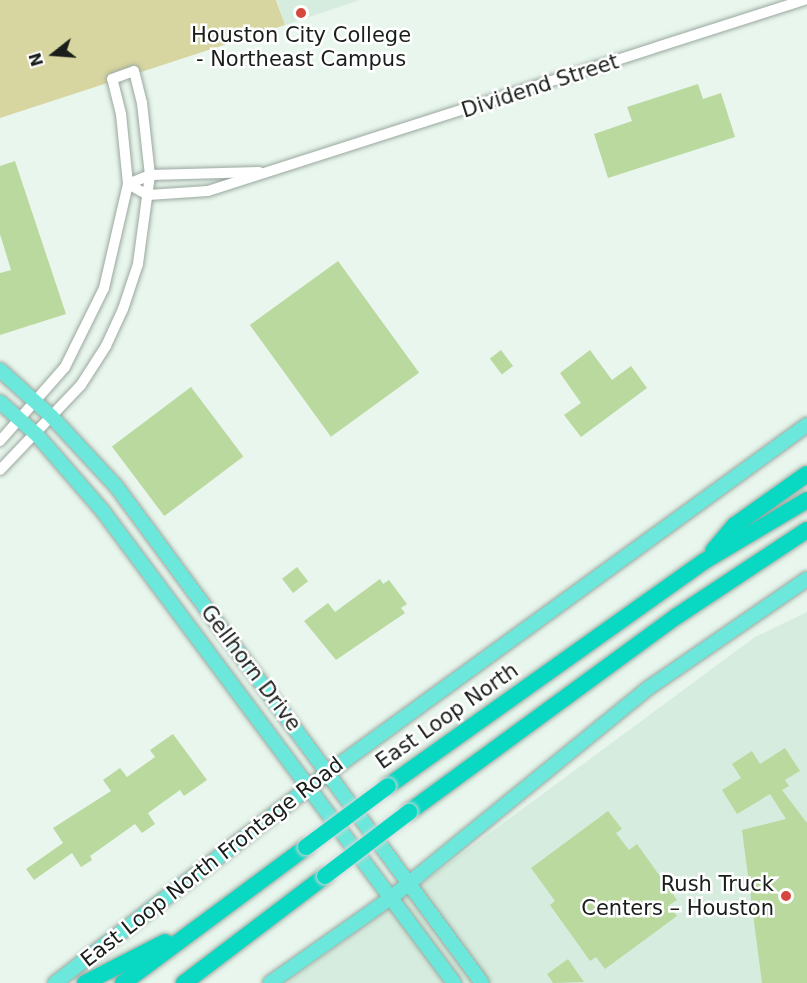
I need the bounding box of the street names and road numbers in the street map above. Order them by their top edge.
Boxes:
street label: Dividend Street [458,49,622,123]
street label: Gellhorn Drive [195,600,307,736]
street label: East Loop North [371,658,523,774]
street label: East Loop North Frontage Road [76,752,348,972]

